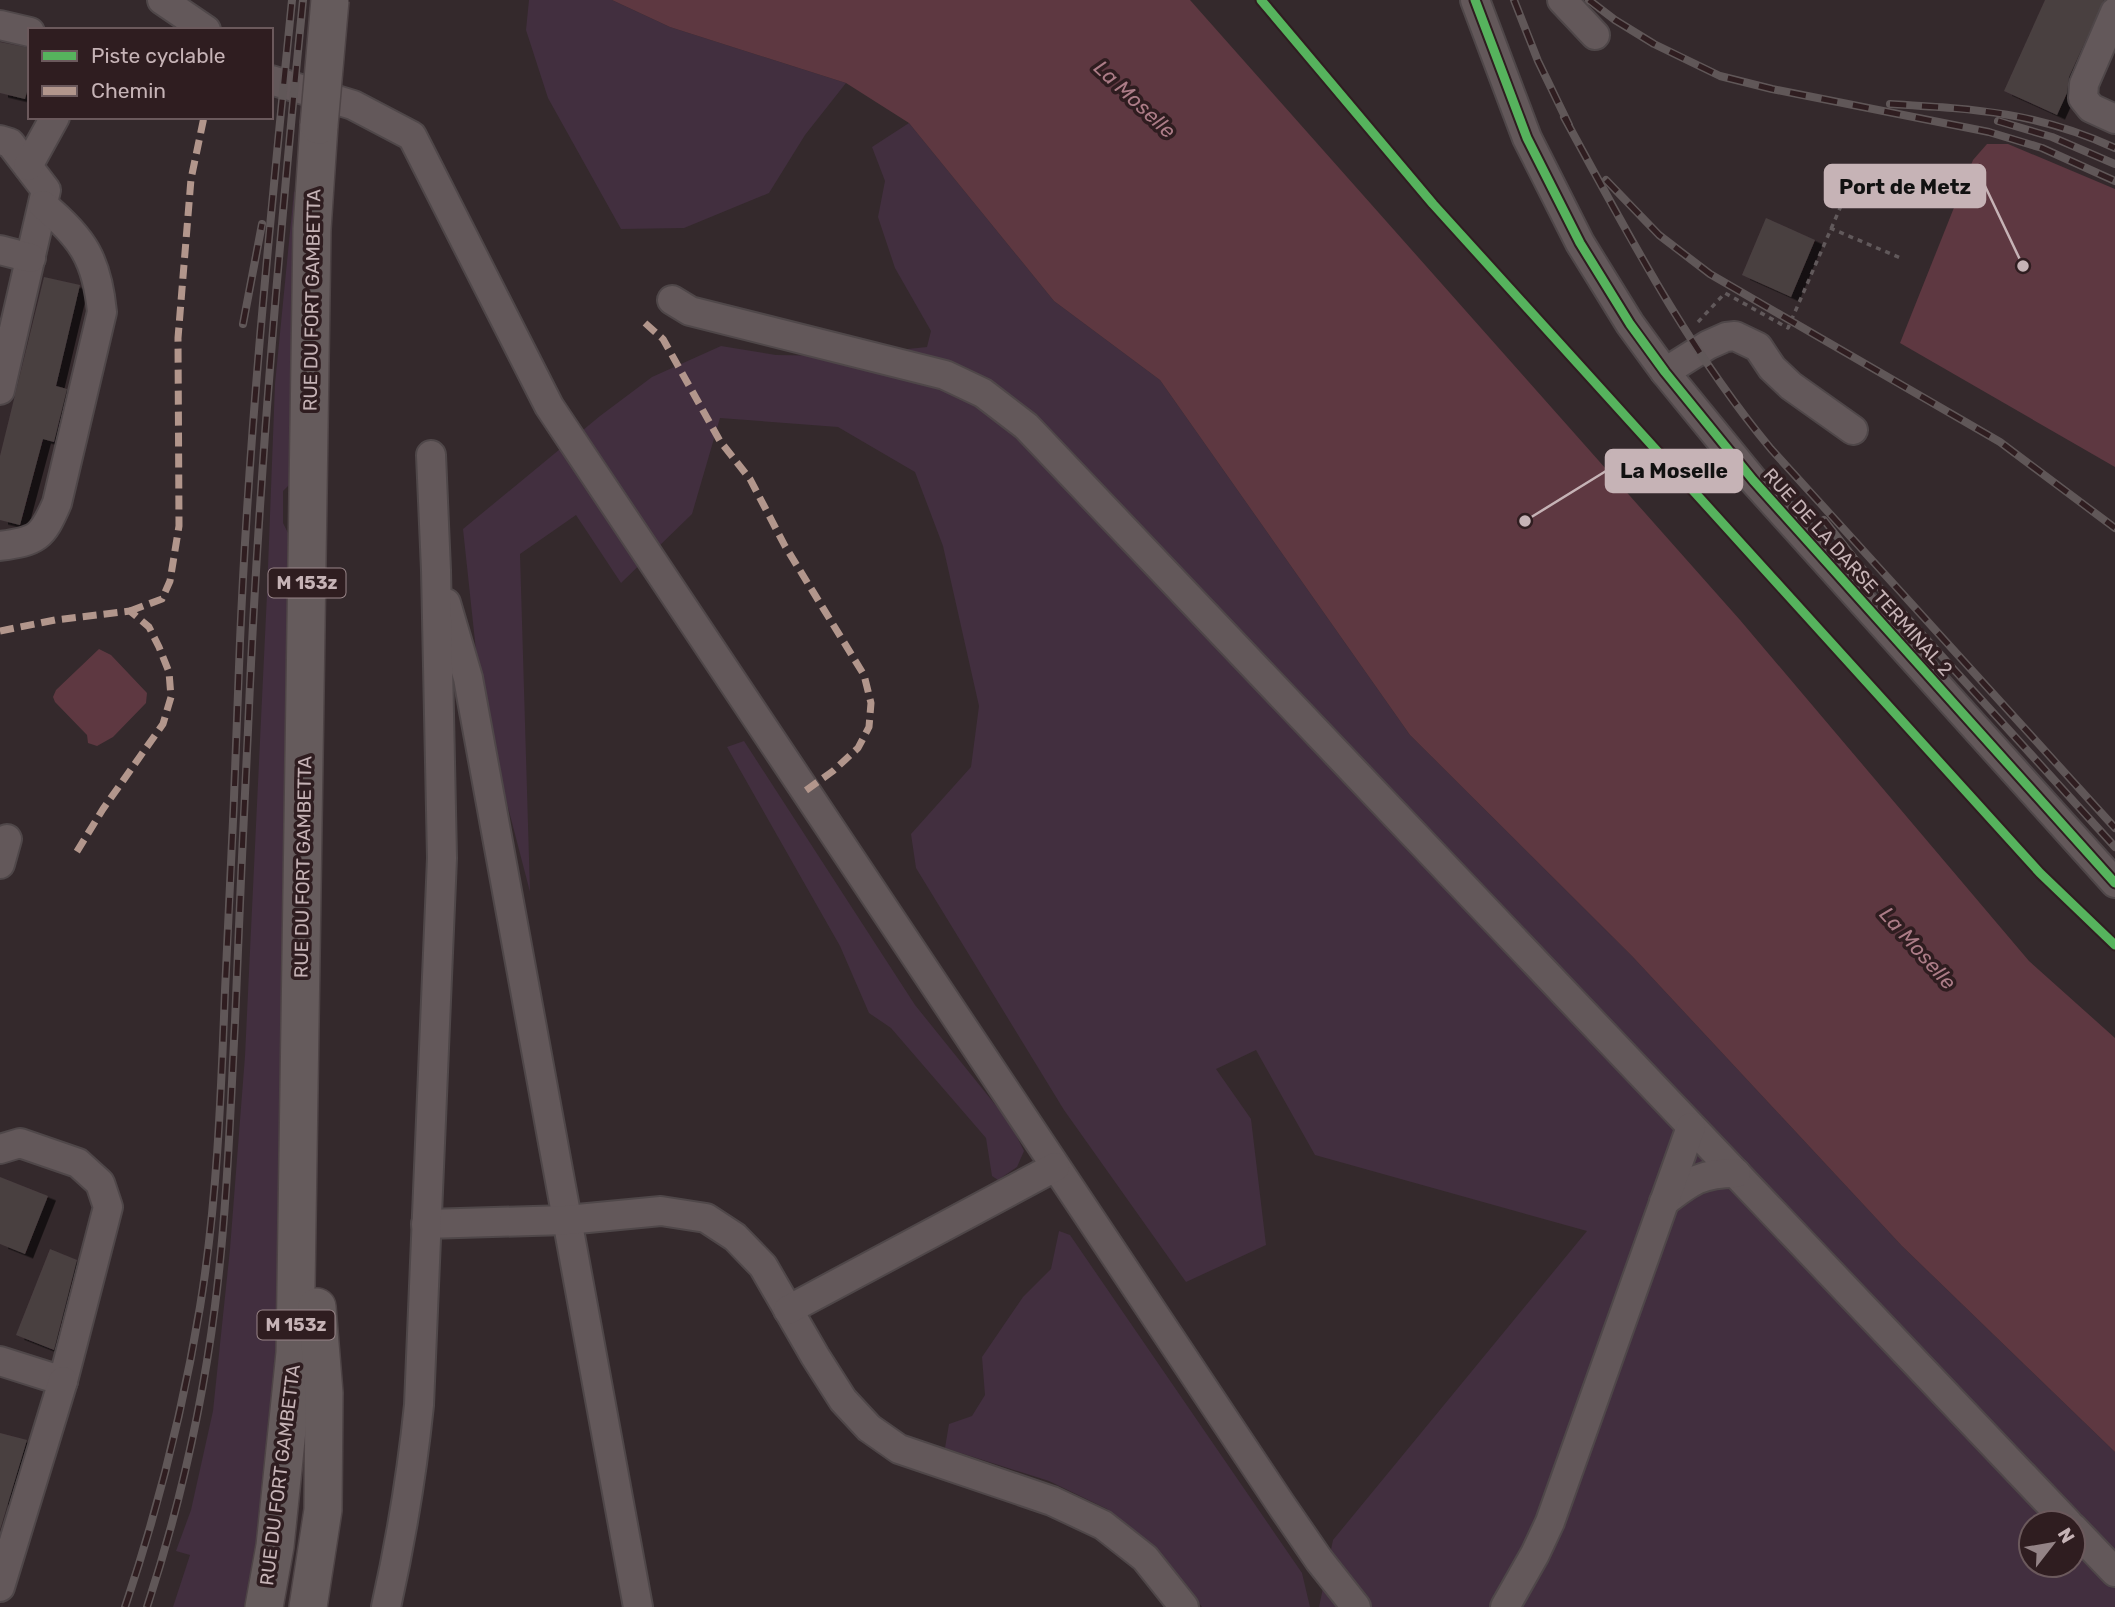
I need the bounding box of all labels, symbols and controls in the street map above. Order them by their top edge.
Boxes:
legend [28,28,273,119]
text: Piste cyclable [91,43,226,68]
water label: La Moselle [1089,55,1181,143]
text: Chemin [91,78,166,103]
callout: Port de Metz [1825,165,1985,207]
text: Port de Metz [1839,174,1971,199]
street label: RUE DU FORT GAMBETTA [299,188,325,411]
callout: La Moselle [1606,450,1742,492]
text: La Moselle [1620,458,1728,483]
street label: RUE DE LA DARSE TERMINAL 2 [1759,463,1957,681]
road number: M 153z [268,568,346,598]
street label: RUE DU FORT GAMBETTA [290,755,316,978]
water label: La Moselle [1874,902,1962,995]
road number: M 153z [258,1310,334,1340]
street label: RUE DU FORT GAMBETTA [255,1363,305,1587]
north arrow [2017,1509,2087,1579]
text: N [2053,1524,2080,1547]

